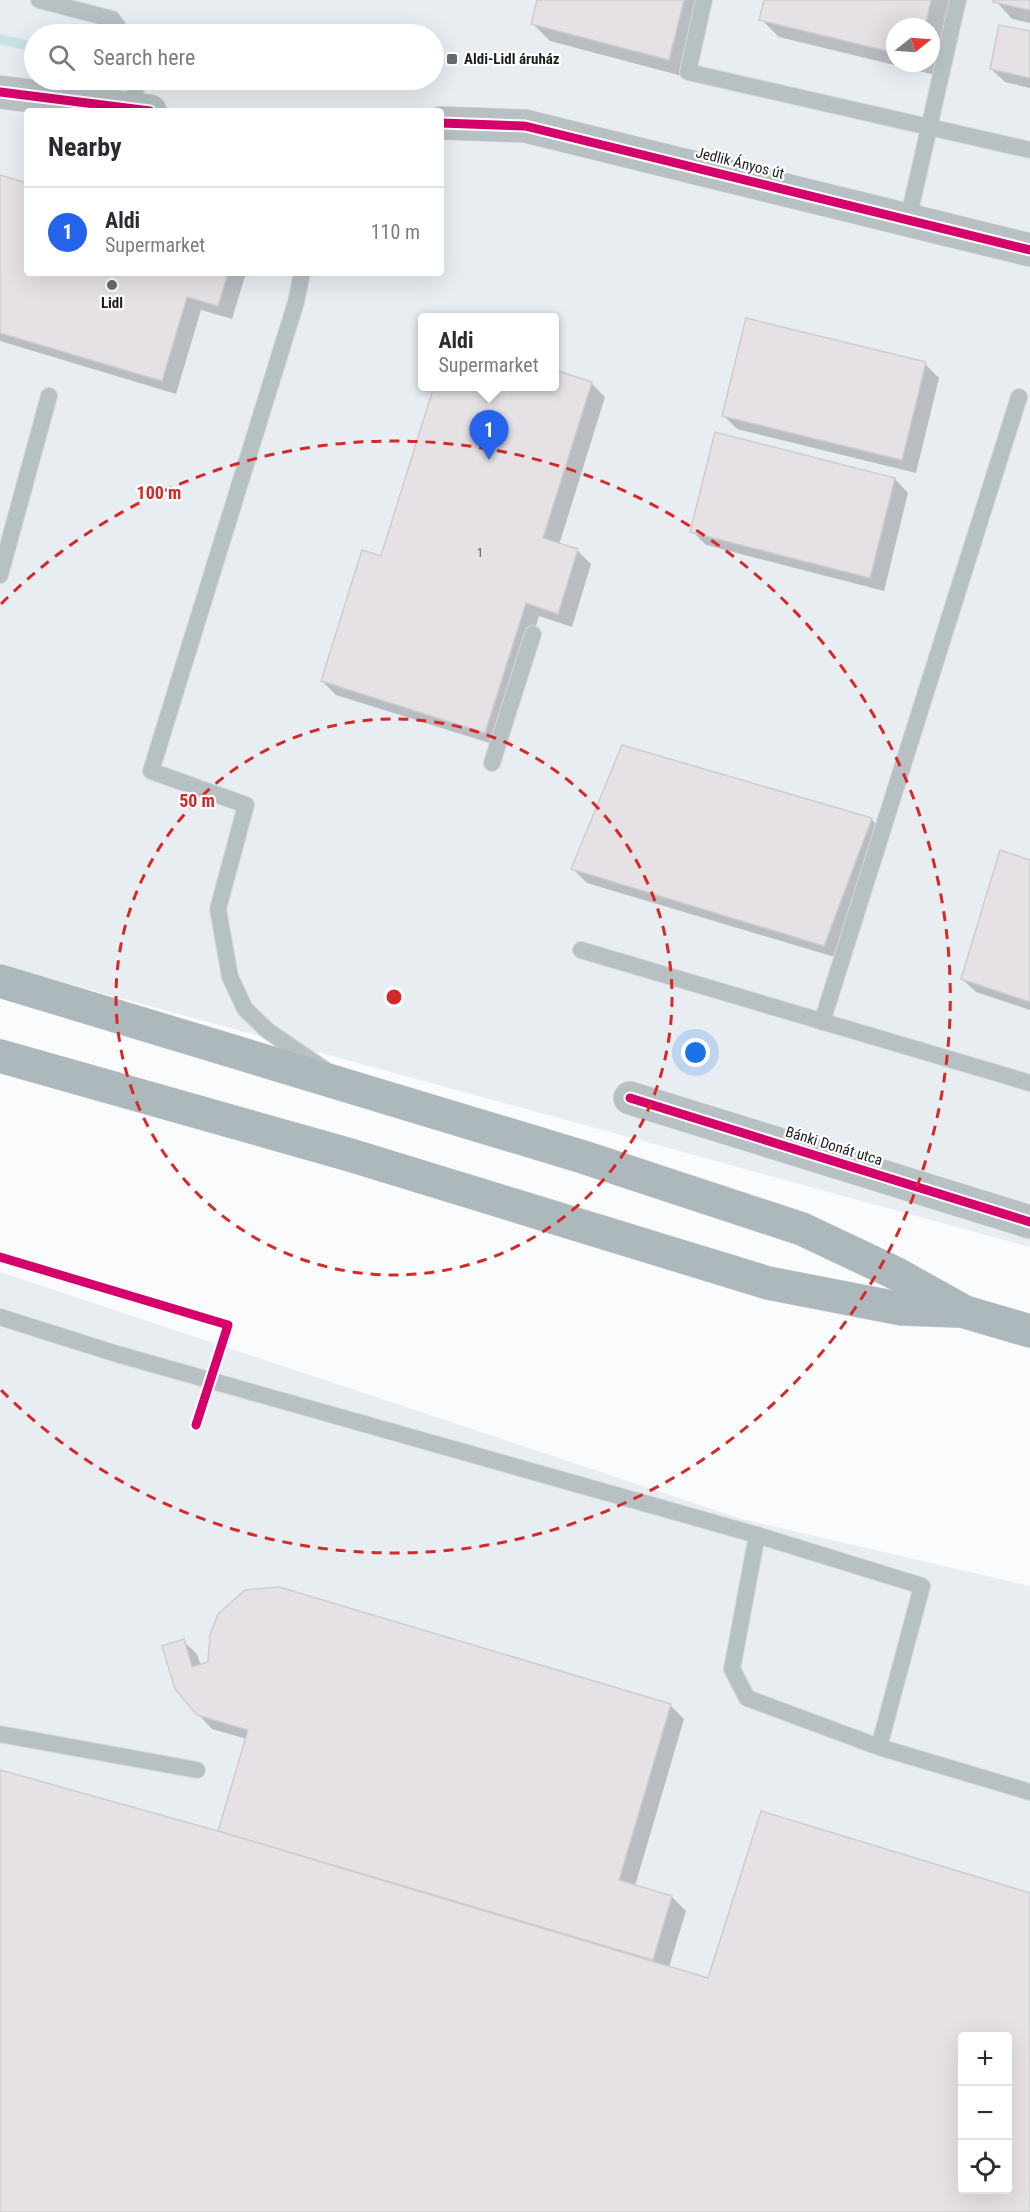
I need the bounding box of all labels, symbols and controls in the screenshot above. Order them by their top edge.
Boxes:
north arrow [886,18,940,72]
search box [24,24,444,90]
icon: search [45,41,78,74]
text: Search here [93,45,195,70]
place label: Aldi-Lidl áruház [464,50,560,68]
marker: Aldi-Lidl áruház [445,52,459,66]
text: Nearby [48,132,122,162]
street label: Jedlik Ányos út [694,143,786,183]
text: Aldi [105,208,140,233]
text: 1 [62,220,73,244]
text: 110 m [371,220,420,244]
text: Supermarket [105,233,205,257]
marker: Lidl [105,278,119,292]
place label: Lidl [101,294,123,312]
popup [418,313,559,391]
text: Aldi [438,328,474,353]
text: Supermarket [438,353,539,377]
pin: 1 [470,410,508,460]
text: 100 m [137,482,181,503]
house number: 1 [477,546,483,560]
text: 50 m [179,790,215,811]
centre of rings [384,987,404,1007]
your location [681,1038,710,1067]
street label: Bánki Donát utca [783,1123,885,1169]
map controls [958,2032,1012,2194]
button: + [958,2032,1012,2086]
button: − [958,2086,1012,2140]
button: locate [958,2140,1012,2194]

